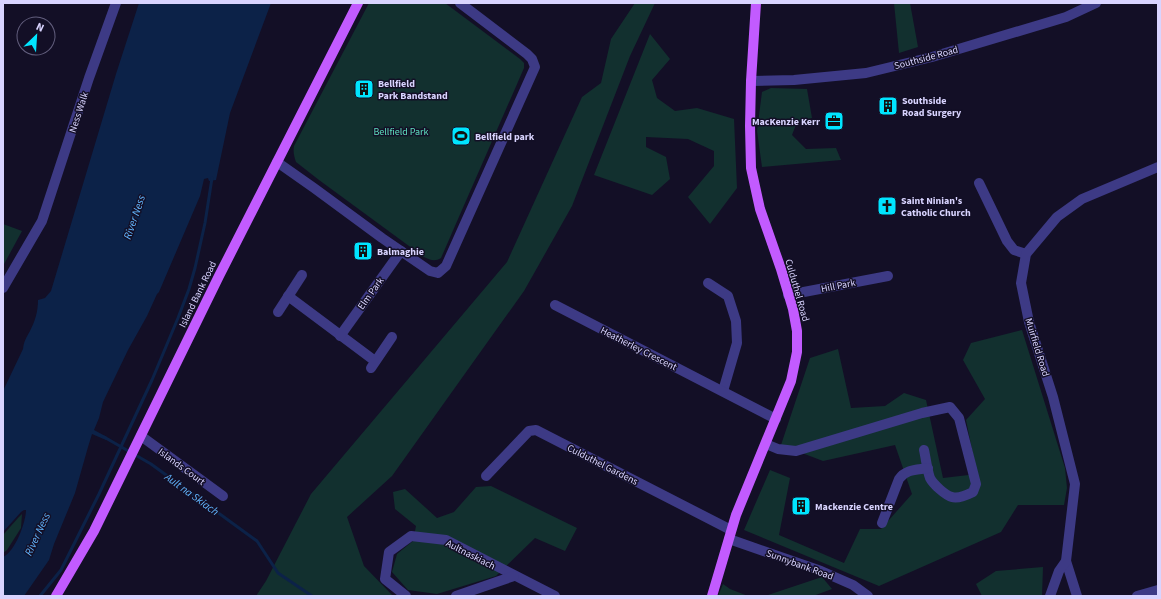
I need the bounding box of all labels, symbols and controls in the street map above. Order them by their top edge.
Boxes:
north arrow [16,16,56,56]
text: N [34,19,47,36]
street label: Southside Road [893,43,960,73]
place label: Bellfield Park Bandstand [378,77,448,103]
building icon: Bellfield Park Bandstand [353,78,375,100]
street label: Ness Walk [66,90,92,134]
place label: Southside Road Surgery [902,94,962,120]
building icon: Southside Road Surgery [877,95,899,117]
office icon: MacKenzie Kerr [823,110,845,132]
place label: MacKenzie Kerr [752,115,820,129]
park label: Bellfield Park [373,125,429,139]
sports icon: Bellfield park [450,125,472,147]
place label: Bellfield park [475,130,535,144]
water label: River Ness [120,193,149,241]
place label: Saint Ninian's Catholic Church [901,194,971,220]
church icon: Saint Ninian's Catholic Church [876,195,898,217]
building icon: Balmaghie [352,240,374,262]
place label: Balmaghie [377,245,424,259]
street label: Culduthel Road [781,257,813,323]
street label: Island Bank Road [176,259,220,330]
street label: Elm Park [354,275,387,313]
street label: Hill Park [820,276,857,296]
street label: Muirfield Road [1021,316,1053,378]
street label: Heatherley Crescent [598,324,680,375]
street label: Culduthel Gardens [565,441,640,489]
street label: Islands Court [155,445,208,489]
water label: Ault na Skiach [161,469,222,519]
building icon: Mackenzie Centre [790,495,812,517]
place label: Mackenzie Centre [815,500,893,514]
water label: River Ness [21,510,54,558]
street label: Aultnaskiach [443,536,498,573]
street label: Sunnybank Road [764,546,835,584]

